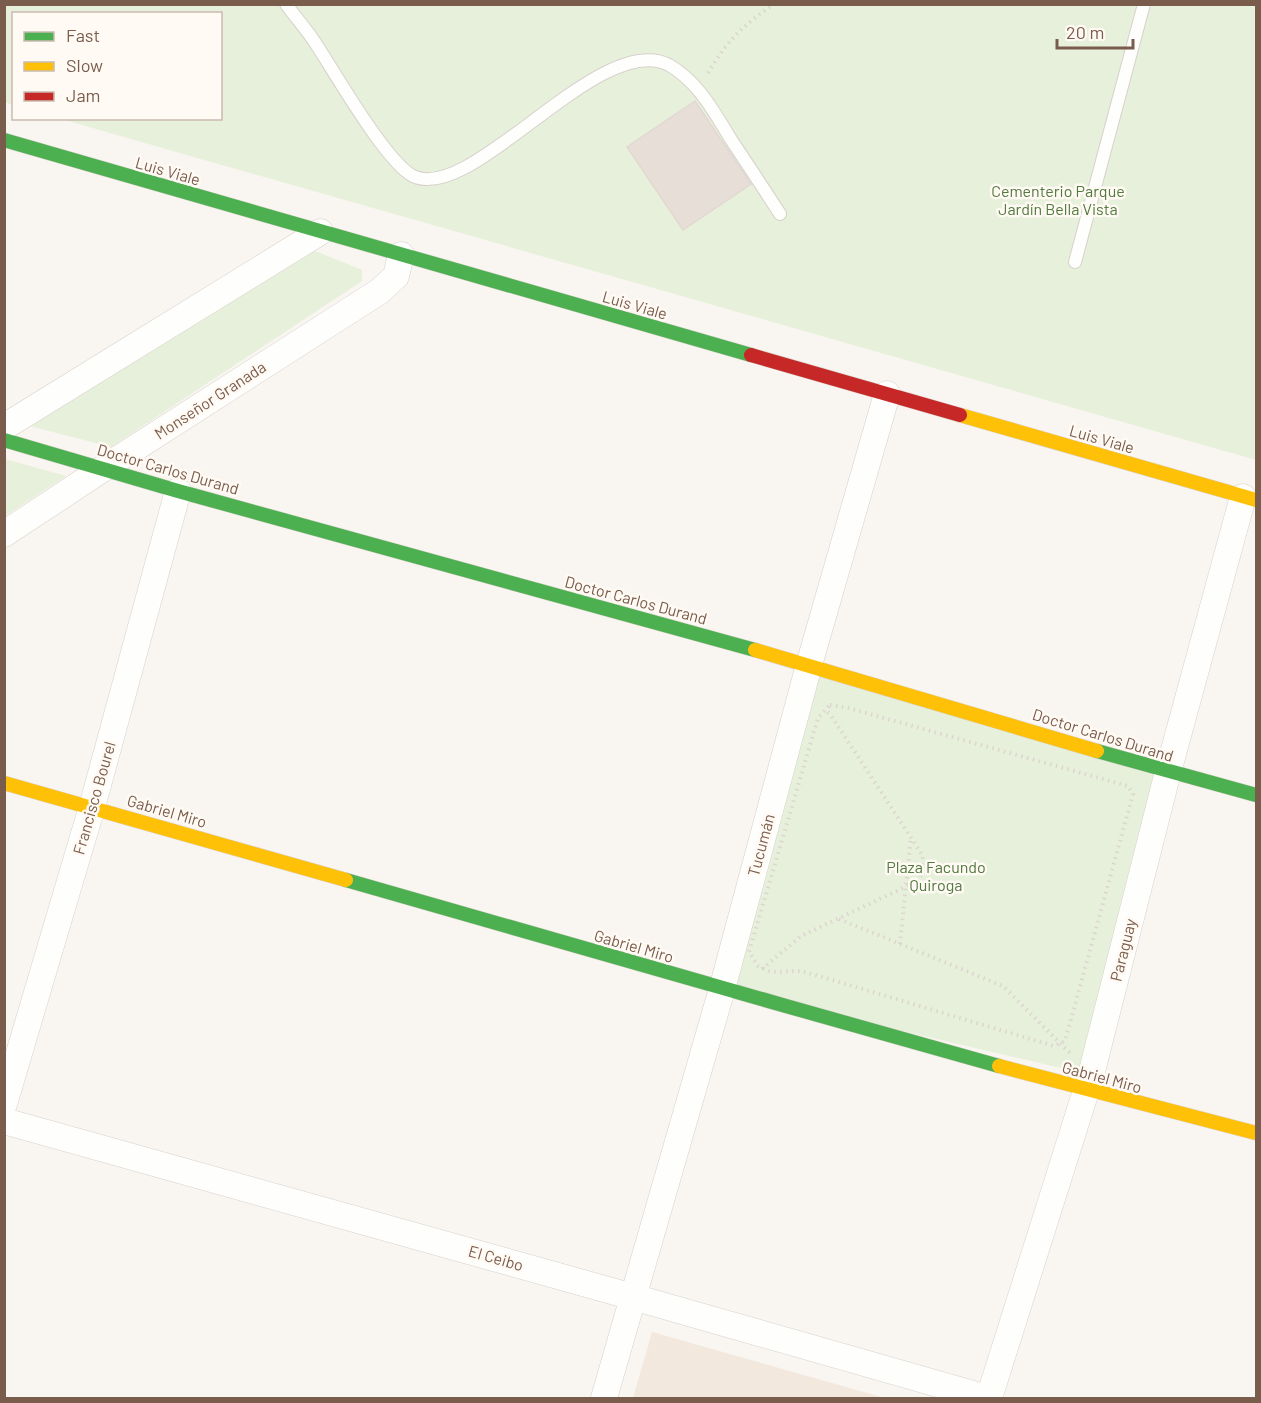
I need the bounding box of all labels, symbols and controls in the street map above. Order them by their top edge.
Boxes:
legend [12,12,222,120]
scale bar [1057,12,1134,50]
text: 20 m [1066,21,1104,43]
text: Fast [66,24,100,46]
text: Slow [66,54,103,76]
text: Jam [66,84,100,106]
street label: Luis Viale [134,152,203,189]
park label: Cementerio Parque Jardín Bella Vista [991,181,1125,218]
street label: Luis Viale [601,286,670,323]
street label: Monseñor Granada [151,357,269,443]
street label: Luis Viale [1068,420,1137,457]
street label: Doctor Carlos Durand [95,439,241,498]
street label: Doctor Carlos Durand [563,571,709,628]
street label: Doctor Carlos Durand [1030,704,1176,765]
street label: Francisco Bourel [68,739,119,857]
street label: Gabriel Miro [125,790,209,831]
street label: Tucumán [743,812,778,878]
park label: Plaza Facundo Quiroga [886,857,986,894]
street label: Paraguay [1106,916,1140,983]
street label: Gabriel Miro [592,925,676,966]
street label: Gabriel Miro [1060,1057,1144,1096]
street label: El Ceibo [466,1241,526,1274]

